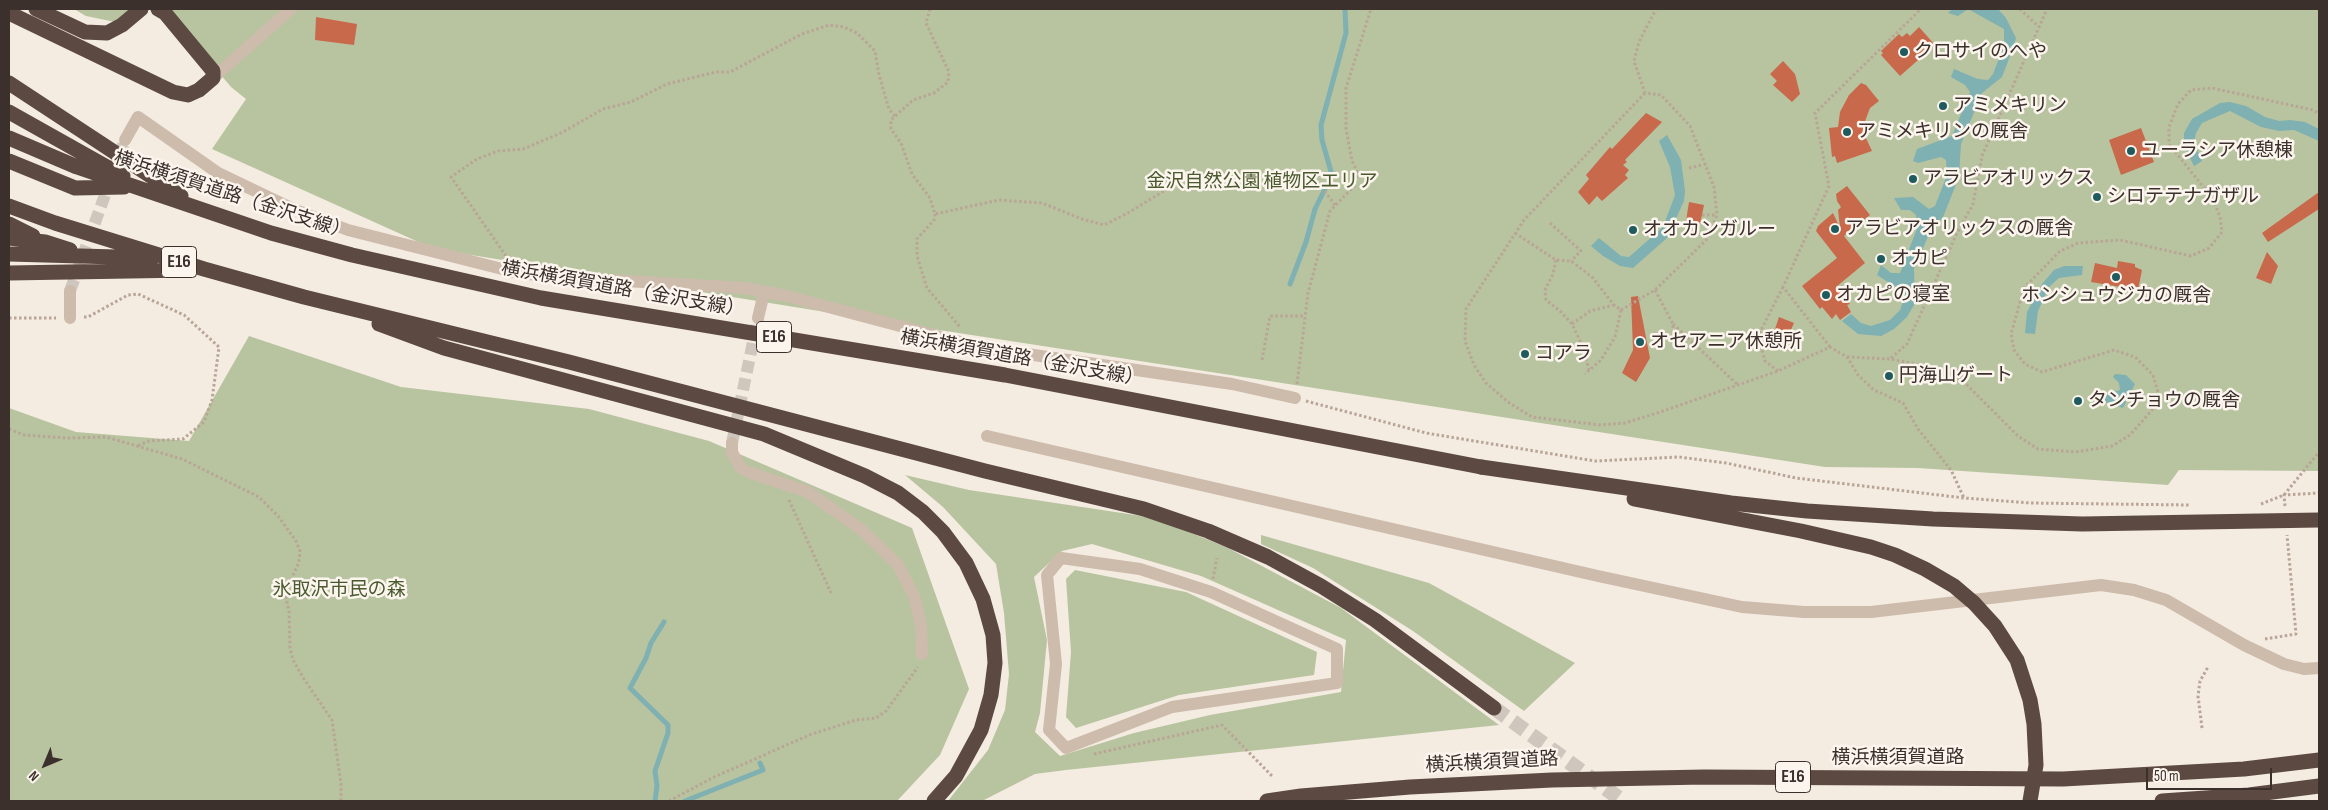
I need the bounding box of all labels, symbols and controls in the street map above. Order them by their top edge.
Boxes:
place label: クロサイのへや [1914,41,2047,63]
marker: クロサイのへや [1898,46,1910,58]
place label: アミメキリン [1953,95,2067,117]
marker: アミメキリン [1937,100,1949,112]
place label: アミメキリンの厩舎 [1857,121,2028,143]
marker: アミメキリンの厩舎 [1841,126,1853,138]
place label: ユーラシア休憩棟 [2141,140,2293,162]
marker: ユーラシア休憩棟 [2125,145,2137,157]
street label: 横浜横須賀道路（金沢支線） [111,147,353,245]
place label: アラビアオリックス [1923,168,2094,190]
park label: 金沢自然公園 植物区エリア [1146,171,1378,193]
marker: アラビアオリックス [1907,173,1919,185]
place label: シロテテナガザル [2107,186,2259,208]
marker: シロテテナガザル [2091,191,2103,203]
place label: アラビアオリックスの厩舎 [1845,218,2073,240]
place label: オオカンガルー [1643,219,1776,241]
marker: アラビアオリックスの厩舎 [1829,223,1841,235]
marker: オオカンガルー [1627,224,1639,236]
road number: E16 [162,246,196,278]
place label: オカピ [1891,248,1948,270]
marker: オカピ [1875,253,1887,265]
street label: 横浜横須賀道路（金沢支線） [499,257,747,323]
marker: ホンシュウジカの厩舎 [2110,271,2122,283]
place label: オカピの寝室 [1836,284,1950,306]
place label: ホンシュウジカの厩舎 [2021,285,2211,307]
marker: オカピの寝室 [1820,289,1832,301]
road number: E16 [756,322,792,352]
street label: 横浜横須賀道路（金沢支線） [898,326,1146,392]
place label: オセアニア休憩所 [1650,331,1802,353]
marker: オセアニア休憩所 [1634,336,1646,348]
place label: コアラ [1535,343,1592,365]
marker: コアラ [1519,348,1531,360]
place label: 円海山ゲート [1899,365,2013,387]
marker: 円海山ゲート [1883,370,1895,382]
place label: タンチョウの厩舎 [2088,390,2240,412]
marker: タンチョウの厩舎 [2072,395,2084,407]
park label: 氷取沢市民の森 [273,579,405,601]
north arrow [20,740,70,790]
street label: 横浜横須賀道路 [1832,747,1964,769]
street label: 横浜横須賀道路 [1425,748,1559,778]
scale bar [2148,758,2274,790]
road number: E16 [1776,762,1810,792]
text: N [25,767,43,785]
text: 50 m [2154,767,2179,786]

